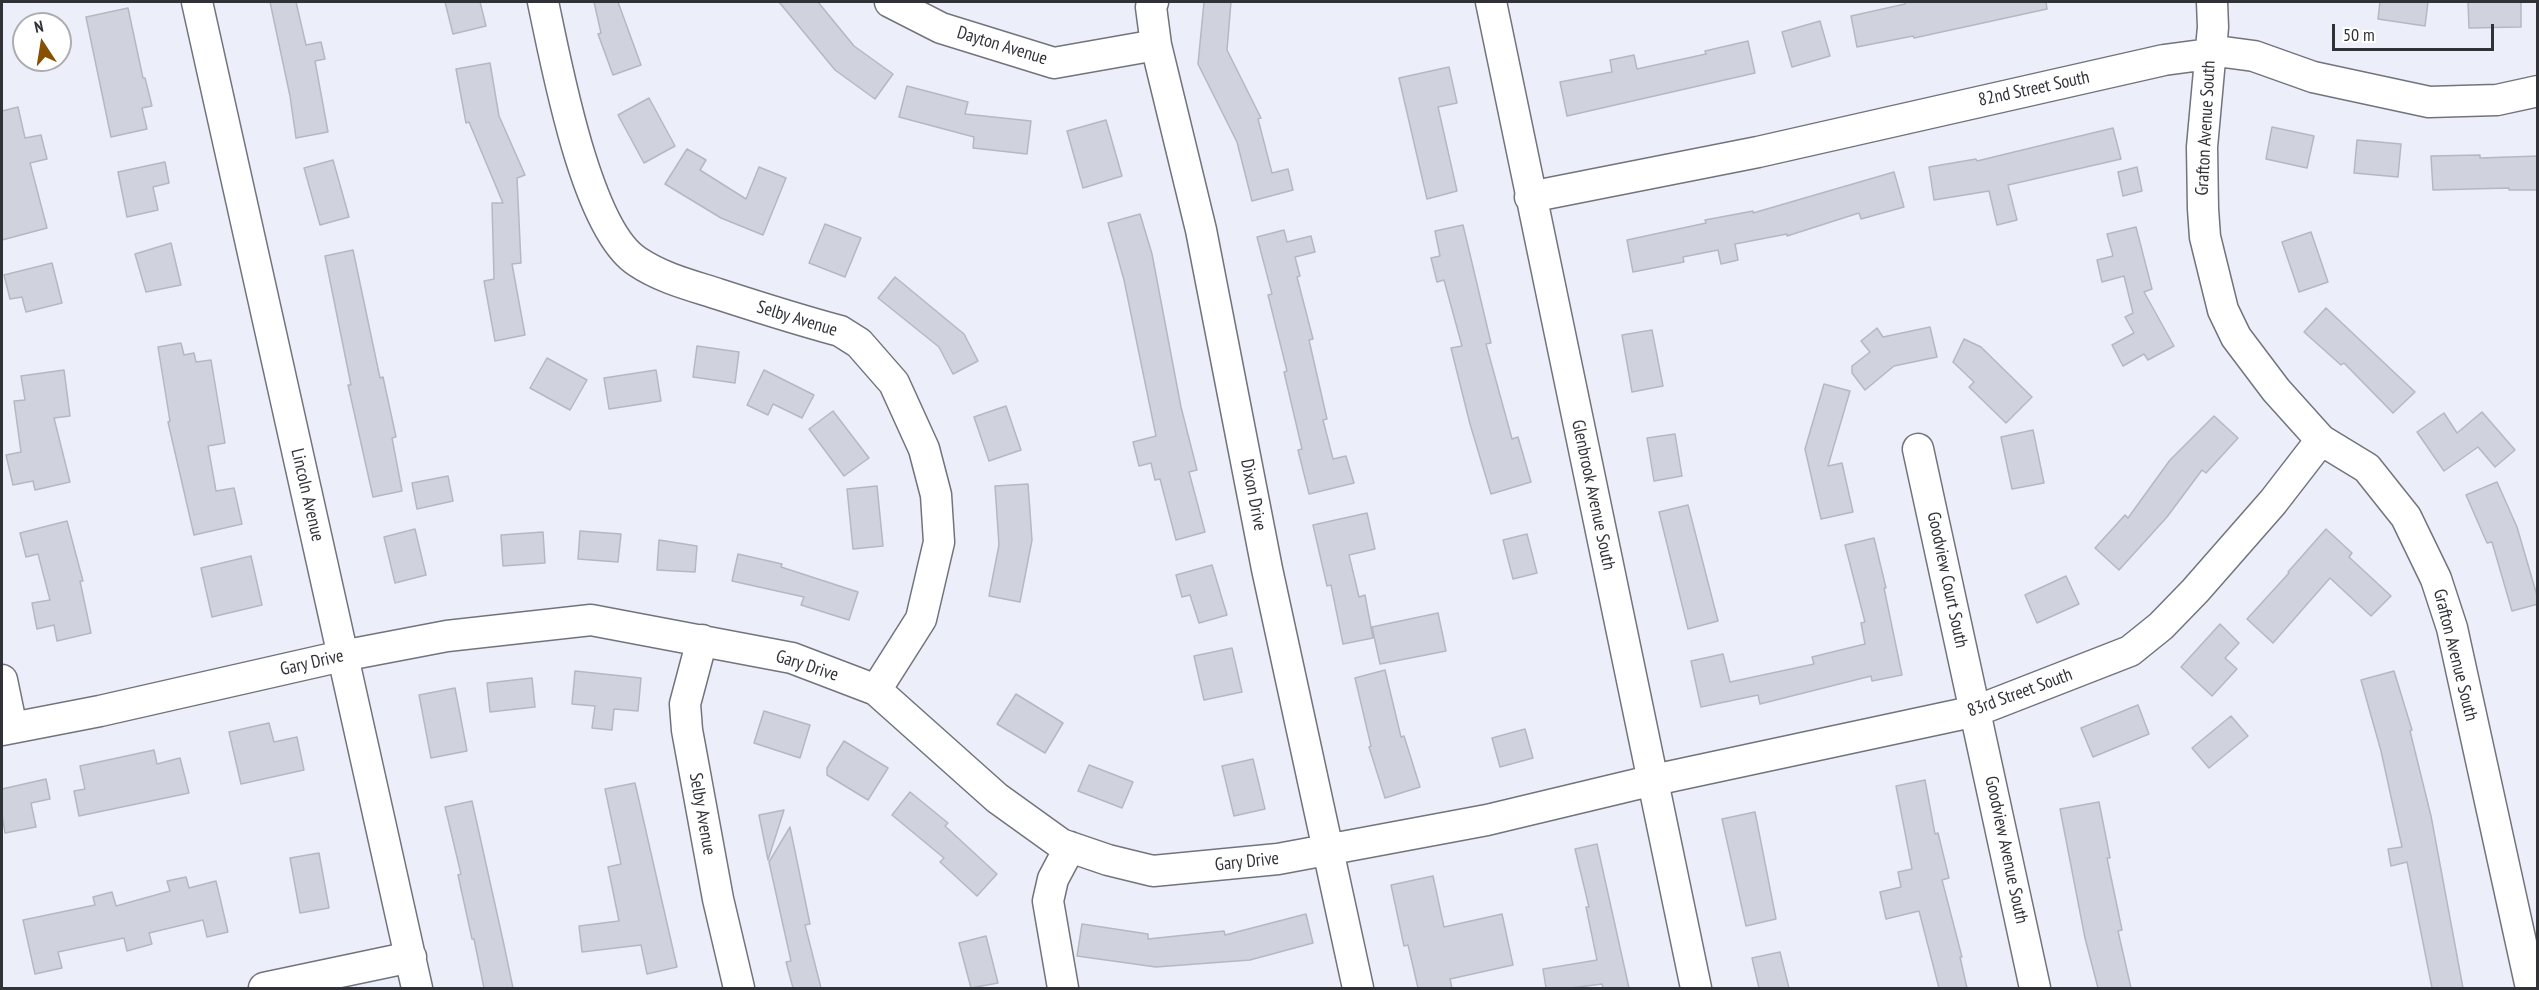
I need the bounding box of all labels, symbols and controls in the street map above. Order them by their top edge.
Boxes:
north arrow [12,12,72,72]
scale bar [2335,12,2497,50]
text: N [32,16,45,37]
street label: Dayton Avenue [954,22,1050,70]
text: 50 m [2343,23,2375,46]
street label: Grafton Avenue South [2192,60,2220,196]
street label: 82nd Street South [1977,67,2091,111]
street label: Selby Avenue [754,297,840,341]
street label: Glenbrook Avenue South [1567,418,1619,572]
street label: Lincoln Avenue [286,446,328,544]
street label: Dixon Drive [1235,457,1271,533]
street label: Goodview Court South [1922,510,1972,650]
street label: Grafton Avenue South [2428,587,2482,723]
street label: Gary Drive [278,645,346,681]
street label: Gary Drive [773,646,841,686]
street label: 83rd Street South [1965,664,2075,722]
street label: Selby Avenue [684,771,720,857]
street label: Goodview Avenue South [1980,774,2032,926]
street label: Gary Drive [1214,848,1280,876]

